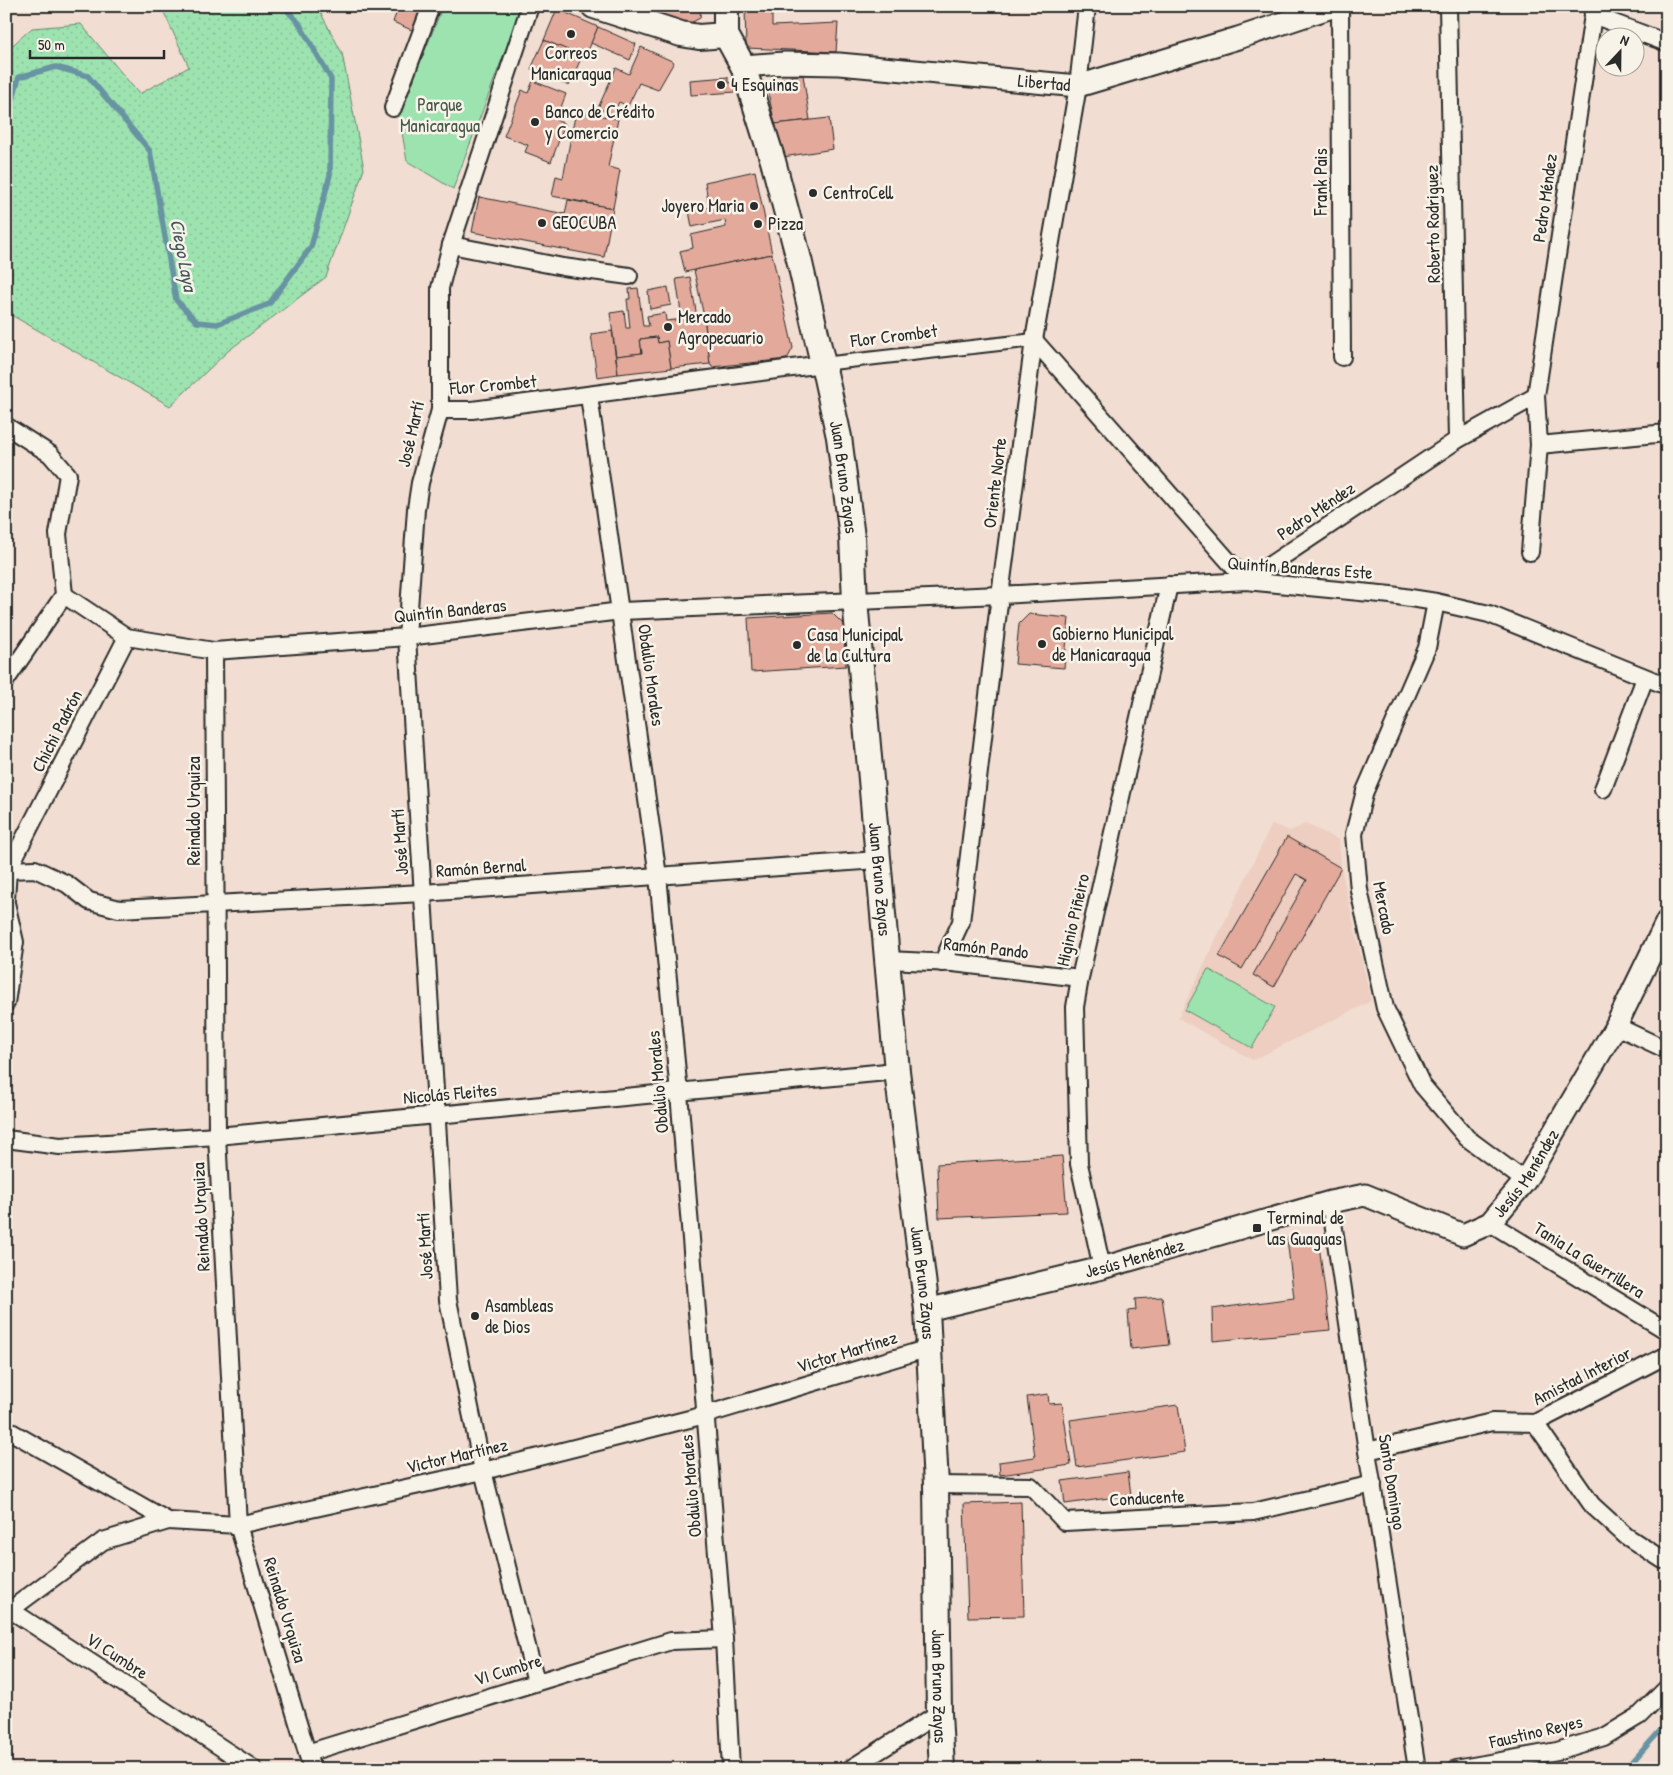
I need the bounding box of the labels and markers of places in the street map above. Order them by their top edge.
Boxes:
marker: Correos Manicaragua [565,28,577,40]
place label: Correos Manicaragua [531,40,611,86]
place label: 4 Esquinas [731,72,799,97]
marker: 4 Esquinas [715,79,727,91]
place label: Banco de Crédito y Comercio [545,99,654,145]
marker: Banco de Crédito y Comercio [529,116,541,128]
place label: CentroCell [823,180,894,205]
marker: CentroCell [807,187,819,199]
place label: Joyero Maria [661,193,744,218]
marker: Joyero Maria [748,200,760,212]
place label: GEOCUBA [552,210,616,235]
place label: Pizza [768,211,803,236]
marker: GEOCUBA [536,217,548,229]
marker: Pizza [752,218,764,230]
place label: Mercado Agropecuario [678,304,763,350]
marker: Mercado Agropecuario [662,321,674,333]
place label: Gobierno Municipal de Manicaragua [1052,621,1174,667]
place label: Casa Municipal de la Cultura [807,622,903,668]
marker: Gobierno Municipal de Manicaragua [1036,638,1048,650]
marker: Casa Municipal de la Cultura [791,639,803,651]
place label: Terminal de las Guaguas [1267,1205,1344,1251]
marker: Terminal de las Guaguas [1251,1222,1263,1234]
place label: Asambleas de Dios [485,1293,553,1339]
marker: Asambleas de Dios [469,1310,481,1322]

